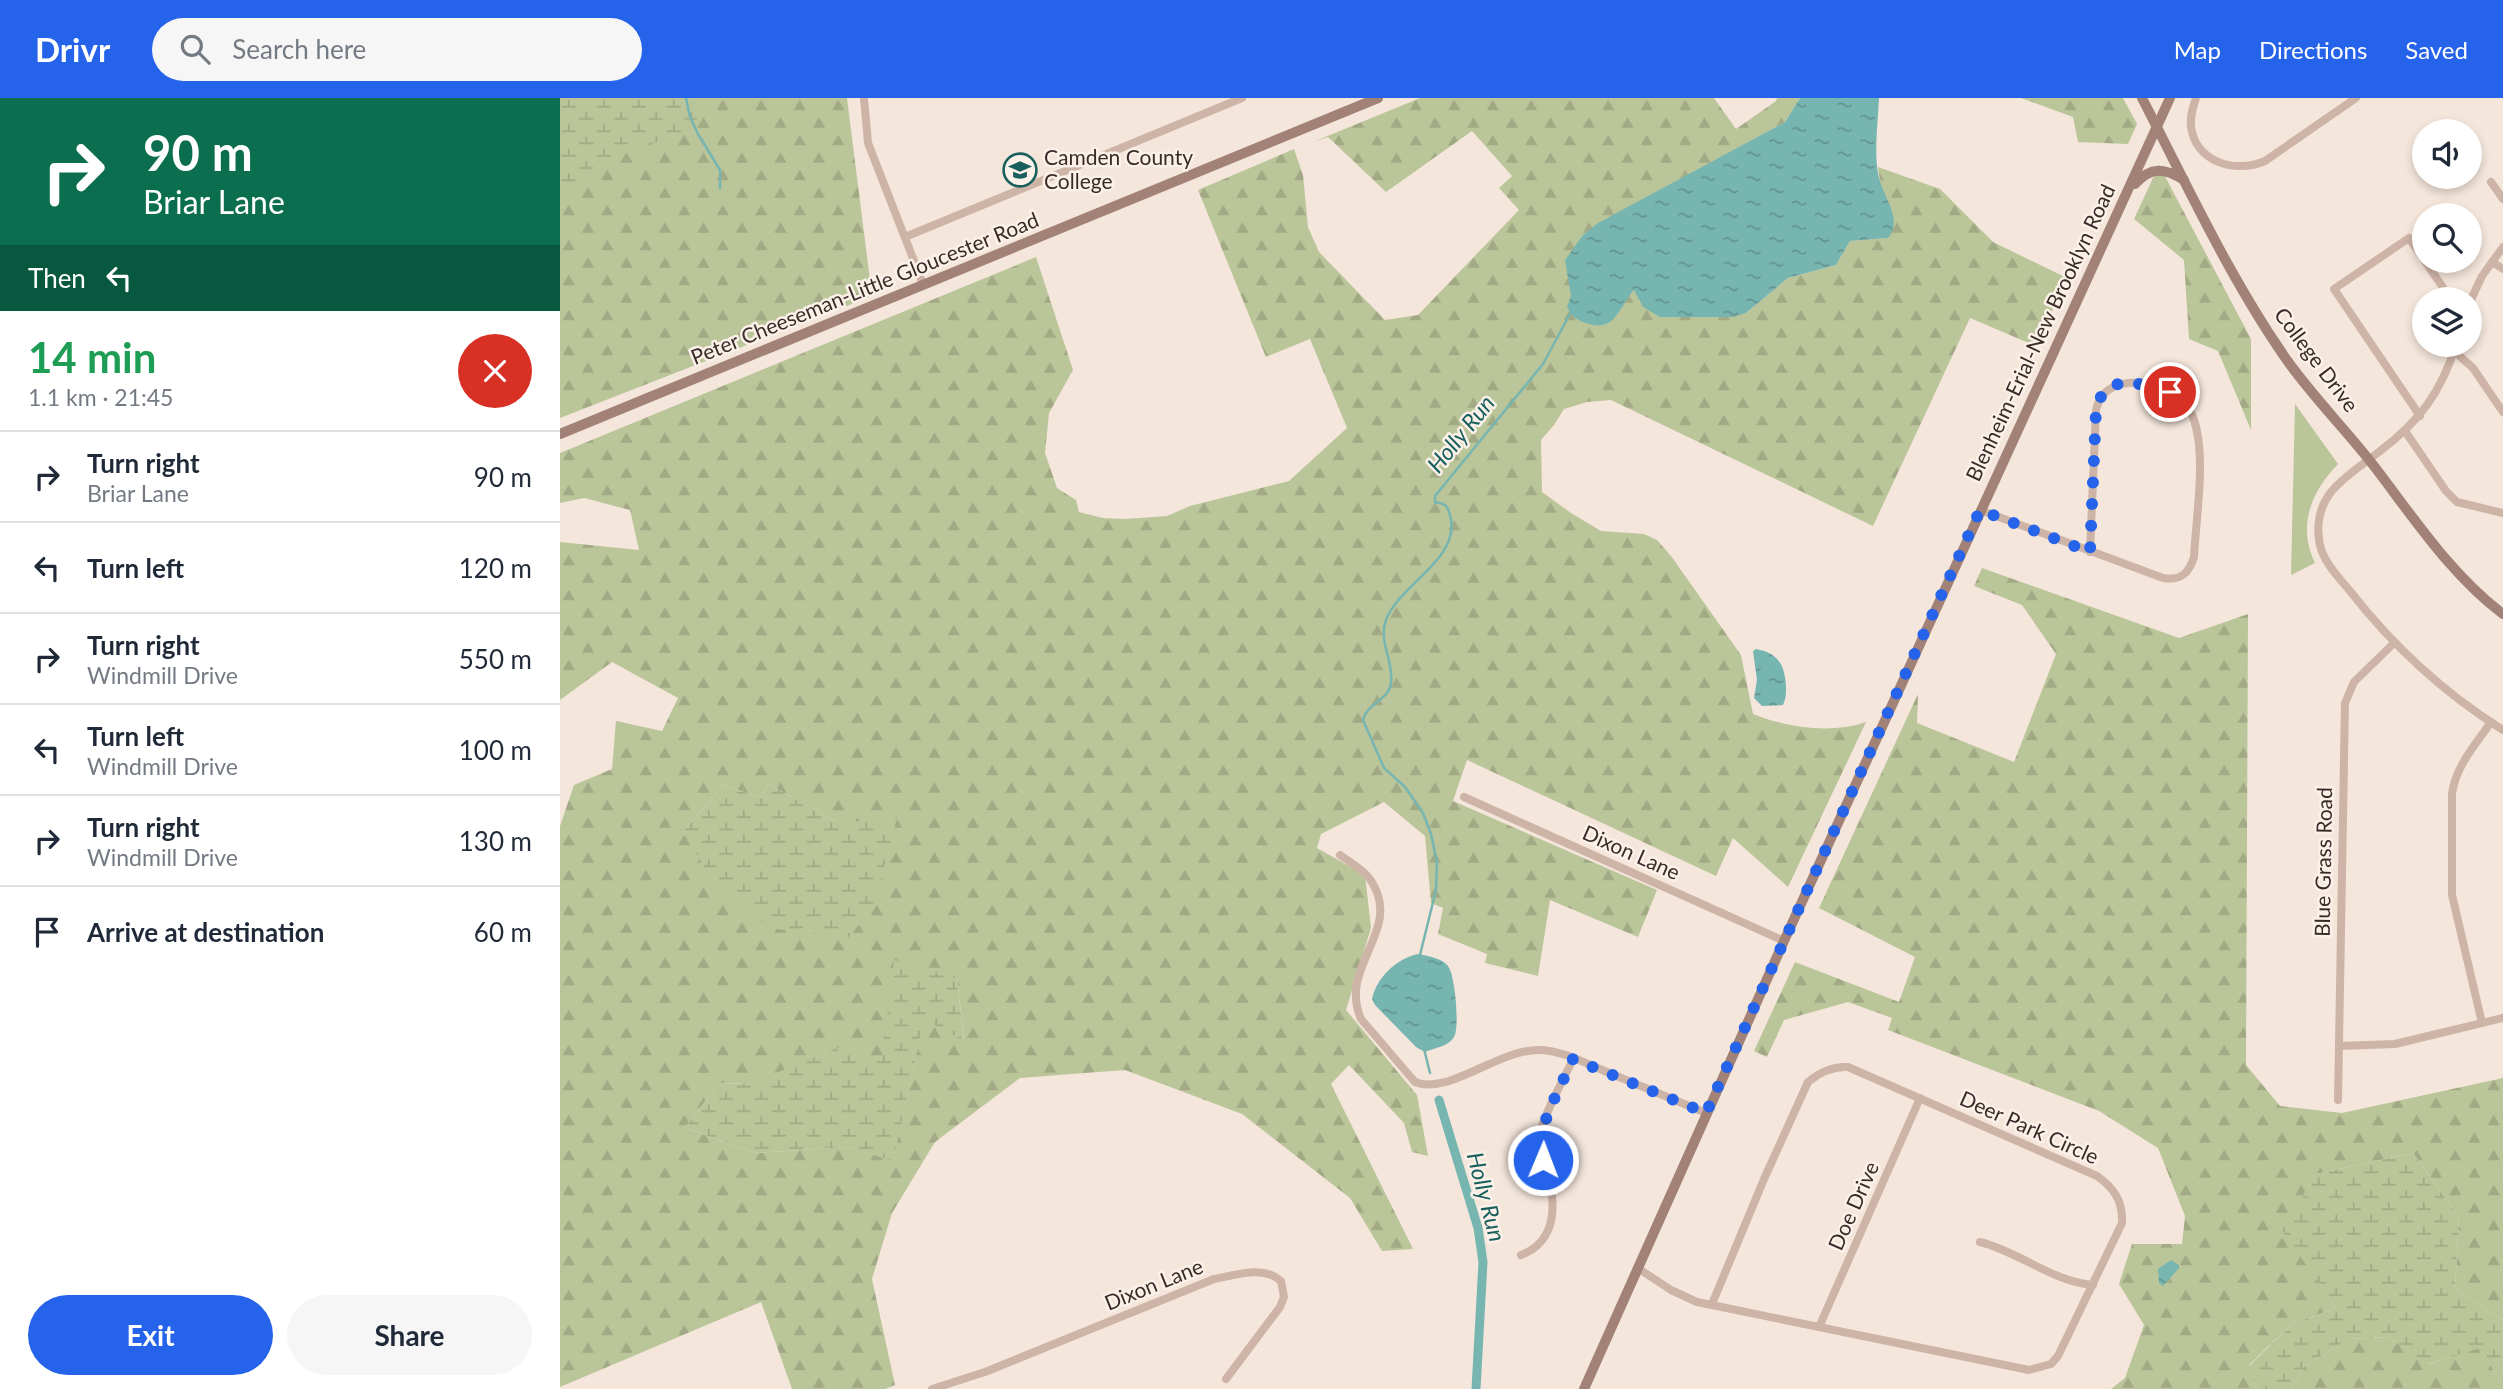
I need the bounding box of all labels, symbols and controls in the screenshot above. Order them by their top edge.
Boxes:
search box [152,18,642,81]
text: Drivr [35,29,110,69]
icon: search [176,30,214,68]
text: Search here [232,33,366,65]
text: Map [2174,35,2221,64]
text: Directions [2259,35,2367,64]
text: Saved [2405,35,2468,64]
map controls [2412,119,2482,357]
button: sound [2412,119,2482,189]
text: 90 m [143,123,253,181]
icon: right [28,126,119,217]
place label: Camden County College [1044,144,1193,193]
school or university icon: Camden County College [1001,151,1039,189]
street label: Blenheim-Erial-New Brooklyn Road [1960,180,2120,485]
text: Briar Lane [143,182,285,221]
button: search [2412,203,2482,273]
street label: Peter Cheeseman-Little Gloucester Road [687,206,1042,369]
icon: left [100,259,138,297]
text: Then [28,262,86,294]
button: layers [2412,287,2482,357]
street label: College Drive [2270,302,2364,416]
text: 14 min [28,332,156,382]
button: close [458,334,532,408]
pin [2140,362,2200,422]
icon: arrive [2151,373,2189,411]
text: 1.1 km · 21:45 [28,383,173,411]
water label: Holly Run [1421,389,1500,478]
text: Turn right [87,447,200,479]
icon: right [28,458,66,496]
text: 90 m [474,461,532,493]
text: Briar Lane [87,479,189,507]
icon: left [28,549,66,587]
text: Turn left [87,552,184,584]
text: 120 m [459,552,532,584]
text: Turn right [87,629,200,661]
icon: right [28,640,66,678]
text: 550 m [459,643,532,675]
text: Windmill Drive [87,661,238,689]
text: Turn left [87,720,184,752]
icon: left [28,731,66,769]
text: 100 m [459,734,532,766]
text: Windmill Drive [87,752,238,780]
street label: Blue Grass Road [2309,787,2336,937]
text: Turn right [87,811,200,843]
street label: Dixon Lane [1579,819,1684,884]
icon: right [28,822,66,860]
text: 130 m [459,825,532,857]
text: Windmill Drive [87,843,238,871]
icon: arrive [28,913,66,951]
text: Arrive at destination [87,916,324,948]
text: 60 m [474,916,532,948]
street label: Deer Park Circle [1956,1085,2103,1168]
position arrow [1506,1123,1580,1197]
water label: Holly Run [1462,1149,1512,1245]
street label: Doe Drive [1822,1157,1883,1254]
street label: Dixon Lane [1101,1253,1206,1315]
button: Exit [28,1295,273,1375]
button: Share [287,1295,532,1375]

